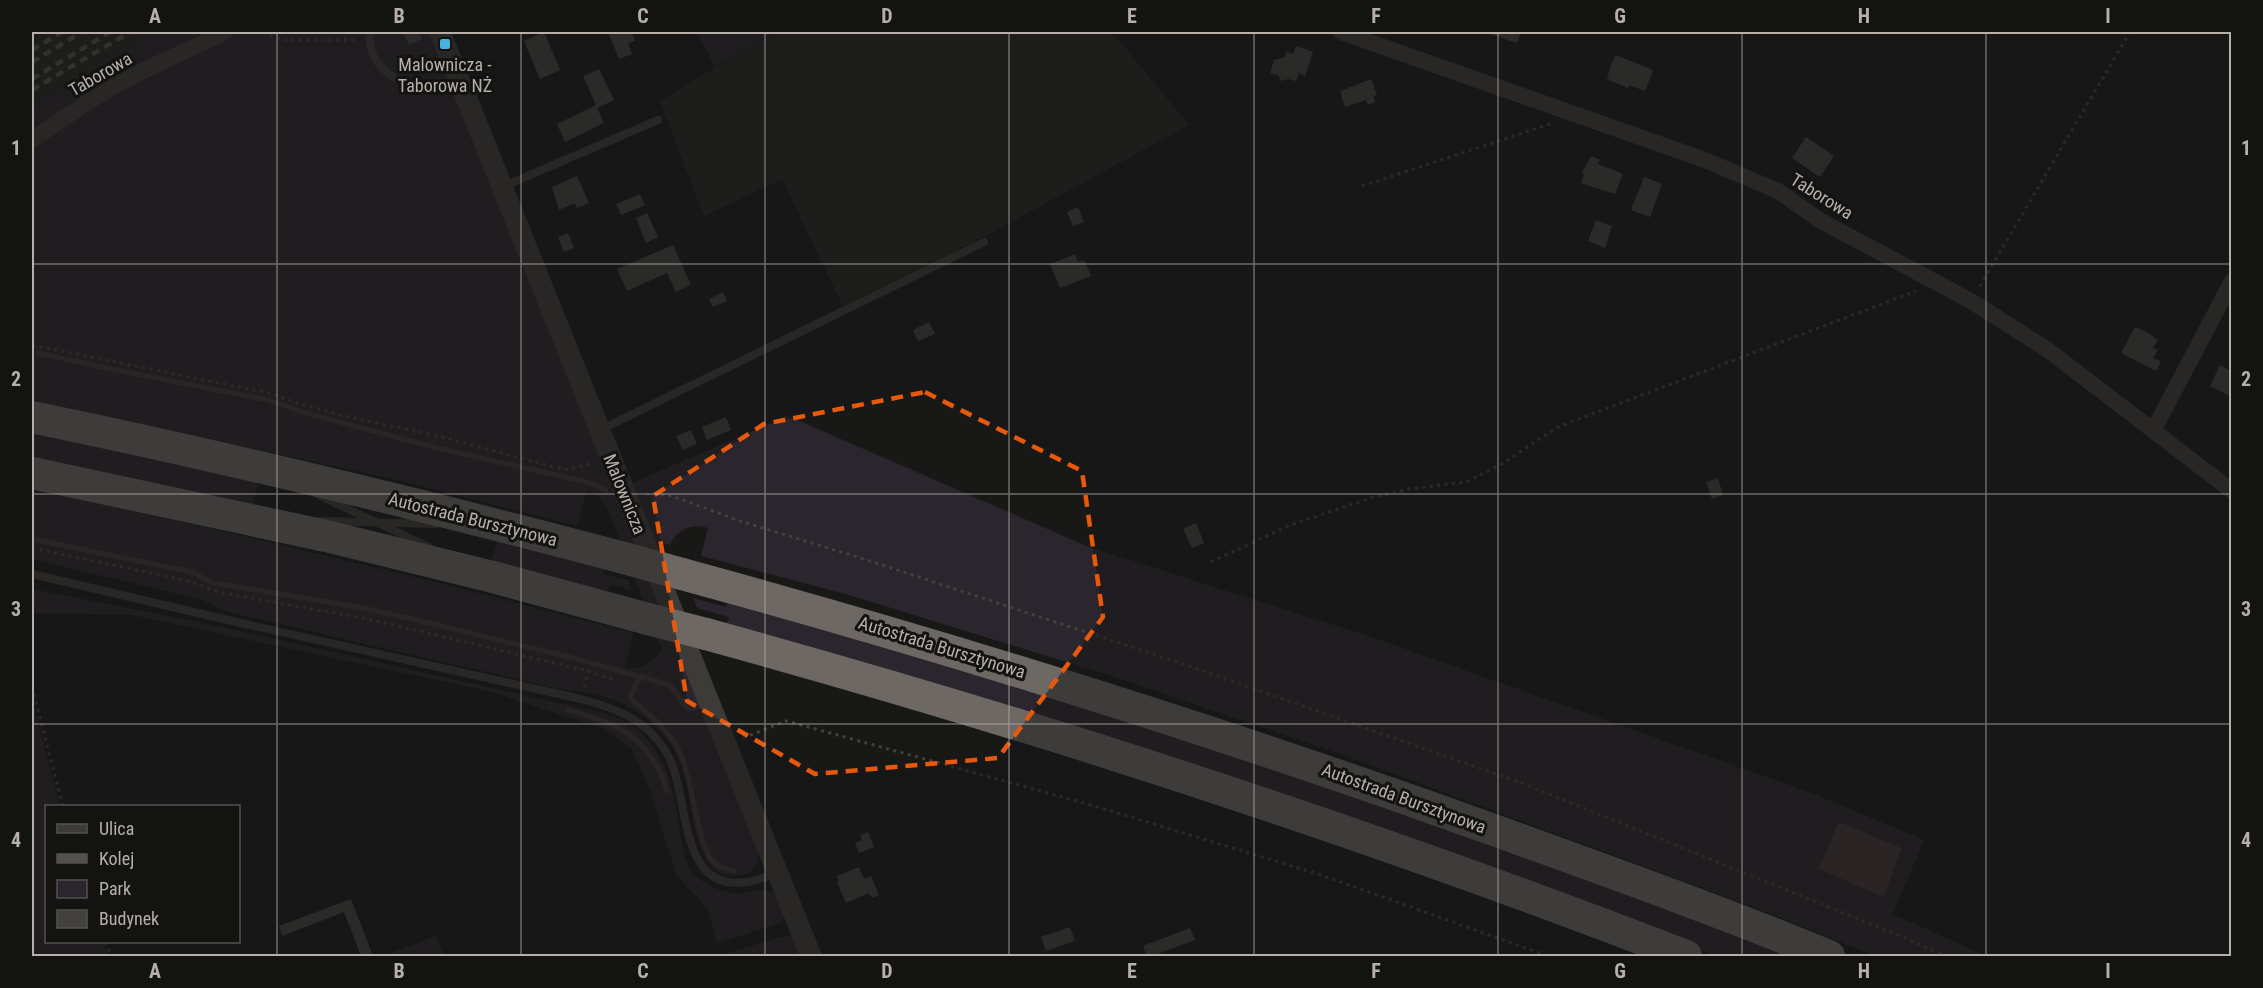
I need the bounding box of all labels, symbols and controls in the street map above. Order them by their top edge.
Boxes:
text: A [149,4,161,28]
text: B [393,4,405,28]
text: C [637,4,649,28]
text: D [881,4,893,28]
text: E [1127,4,1137,28]
text: F [1371,4,1381,28]
text: G [1614,4,1626,28]
text: H [1858,4,1870,28]
text: I [2105,4,2111,28]
marker: Malownicza - Taborowa NŻ [438,37,452,51]
street label: Taborowa [65,48,135,100]
place label: Malownicza - Taborowa NŻ [398,54,492,96]
text: 1 [11,136,21,160]
text: 1 [2241,136,2251,160]
street label: Taborowa [1787,169,1857,223]
text: 2 [11,367,21,391]
text: 2 [2241,367,2251,391]
street label: Malownicza [599,451,651,537]
street label: Autostrada Bursztynowa [386,488,560,550]
text: 3 [11,597,21,621]
text: 3 [2241,597,2251,621]
street label: Autostrada Bursztynowa [856,612,1028,682]
street label: Autostrada Bursztynowa [1319,759,1489,837]
legend [45,805,240,943]
text: Ulica [99,818,134,839]
text: 4 [11,828,21,852]
text: 4 [2241,828,2251,852]
text: Kolej [99,848,134,869]
text: Park [99,878,131,899]
text: Budynek [99,908,159,929]
text: A [149,959,161,983]
text: B [393,959,405,983]
text: C [637,959,649,983]
text: D [881,959,893,983]
text: E [1127,959,1137,983]
text: F [1371,959,1381,983]
text: G [1614,959,1626,983]
text: H [1858,959,1870,983]
text: I [2105,959,2111,983]

